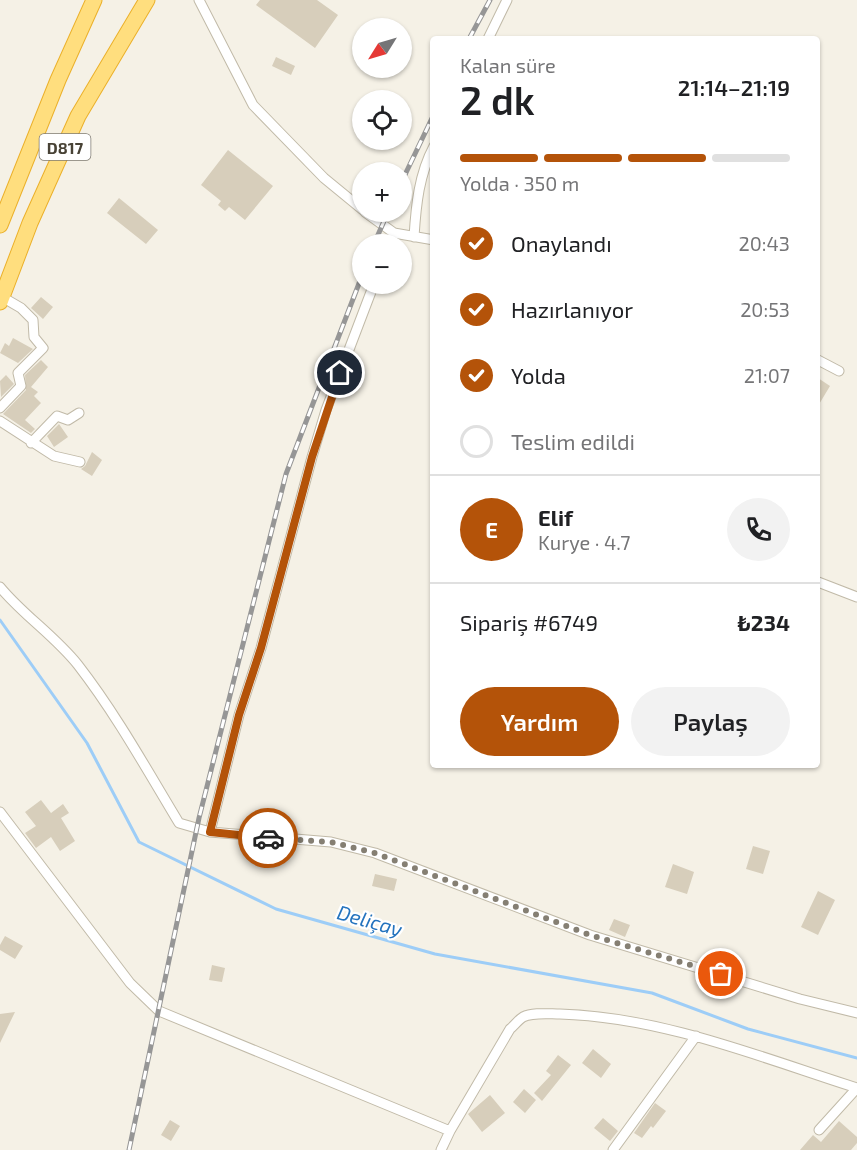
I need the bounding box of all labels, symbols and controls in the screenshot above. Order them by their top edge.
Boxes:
north arrow [352,18,412,78]
map controls [352,18,412,294]
text: Kalan süre [460,53,556,77]
text: 21:14–21:19 [678,74,790,100]
text: 2 dk [460,76,535,123]
button: locate [352,90,412,150]
road number: D817 [40,134,90,160]
button: + [352,162,412,222]
text: Yolda · 350 m [460,171,579,195]
icon: check [460,227,493,260]
text: Onaylandı [511,230,612,256]
text: 20:43 [739,231,790,255]
button: − [352,234,412,294]
icon: check [460,293,493,326]
text: Hazırlanıyor [511,296,633,322]
text: 20:53 [740,297,790,321]
pin [314,347,365,398]
icon: home [323,356,356,389]
icon: check [460,359,493,392]
text: Yolda [511,362,566,388]
text: 21:07 [744,363,790,387]
text: Teslim edildi [511,428,635,454]
button: phone [727,498,790,561]
text: Elif [538,504,573,530]
text: E [485,516,498,542]
text: Kurye · 4.7 [538,530,630,554]
text: Sipariş #6749 [460,609,598,635]
text: ₺234 [738,609,790,635]
button: Yardım [460,687,619,756]
button: Paylaş [631,687,790,756]
courier [238,808,298,868]
icon: car [252,822,285,855]
water label: Deliçay [334,899,405,942]
pin [695,948,746,999]
icon: bag [704,957,737,990]

